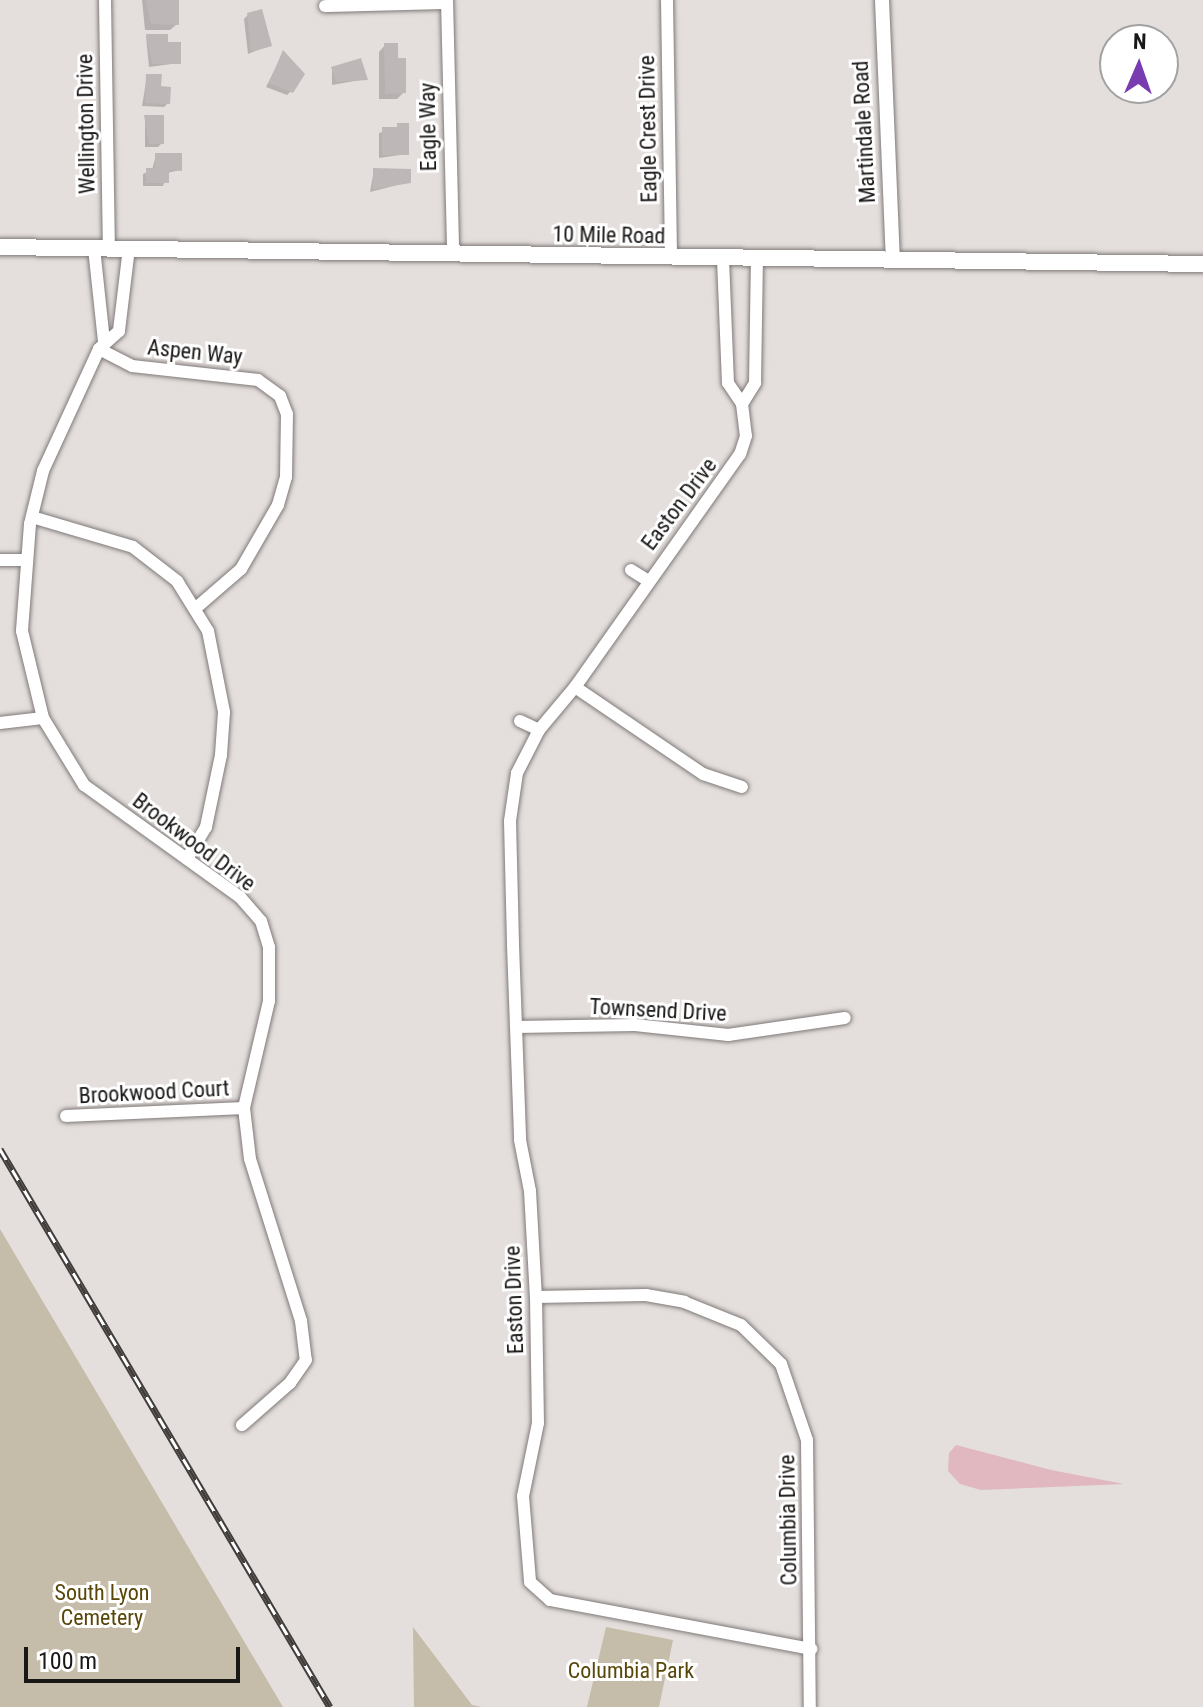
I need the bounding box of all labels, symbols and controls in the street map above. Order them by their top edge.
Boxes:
north arrow [1099,24,1179,104]
text: N [1133,29,1147,54]
street label: Wellington Drive [72,54,100,194]
street label: Eagle Crest Drive [634,55,662,203]
street label: Martindale Road [847,60,881,204]
street label: Eagle Way [414,82,442,172]
street label: 10 Mile Road [552,221,666,249]
street label: Aspen Way [146,334,244,370]
street label: Easton Drive [636,453,722,555]
street label: Brookwood Drive [127,787,261,897]
street label: Townsend Drive [589,993,727,1027]
street label: Brookwood Court [78,1075,230,1109]
street label: Easton Drive [499,1245,529,1355]
street label: Columbia Drive [774,1454,802,1586]
park label: South Lyon Cemetery [54,1579,150,1630]
scale bar [28,1631,244,1681]
text: 100 m [38,1647,97,1675]
park label: Columbia Park [568,1658,694,1684]

